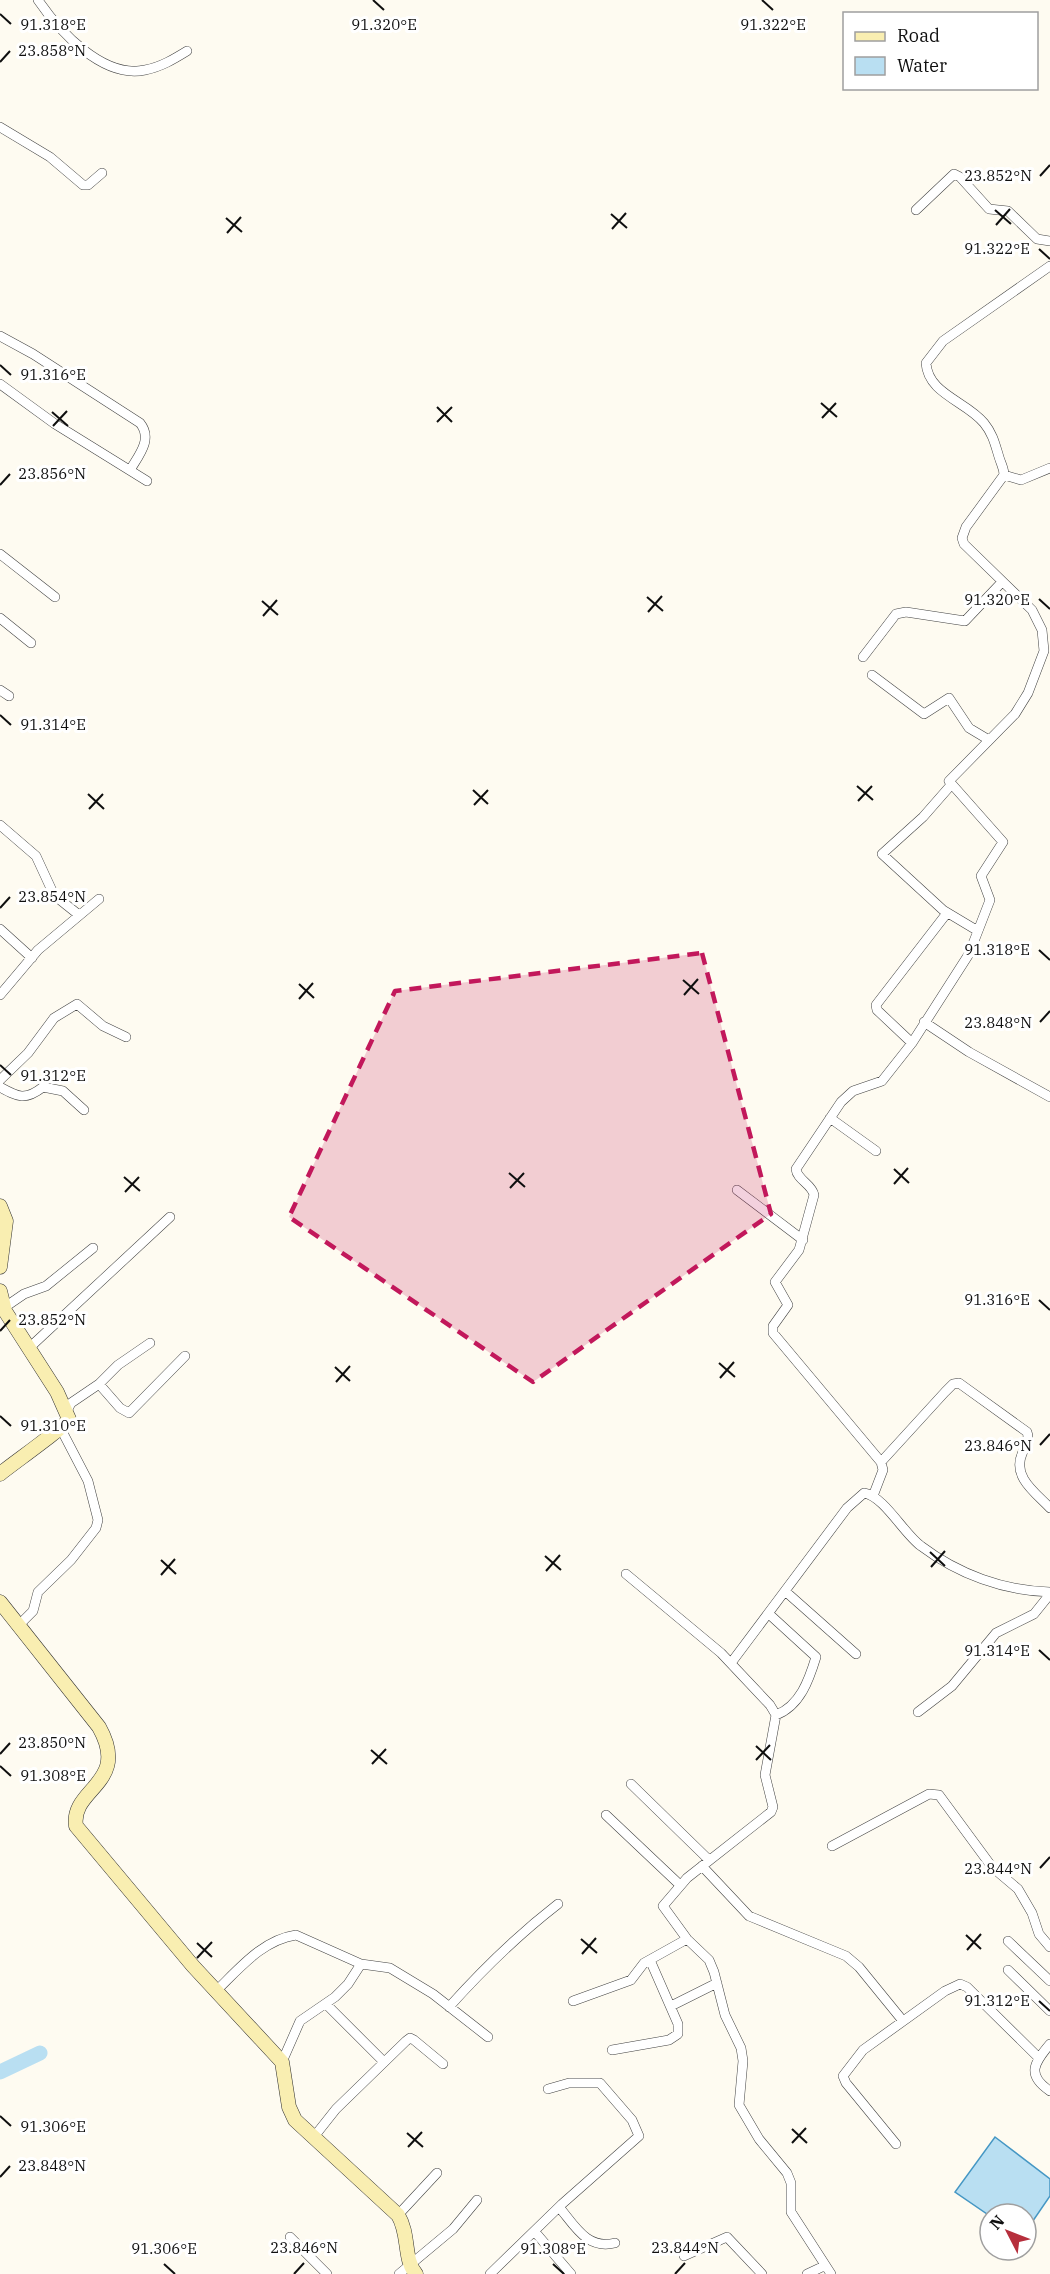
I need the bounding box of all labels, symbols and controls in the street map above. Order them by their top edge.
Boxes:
legend [843,12,1038,90]
text: 91.318°E [20,15,86,34]
text: 91.320°E [351,15,417,34]
text: 91.322°E [740,15,806,34]
text: Road [897,24,940,47]
text: 23.858°N [18,41,86,60]
text: Water [897,54,947,77]
text: 23.852°N [964,166,1032,185]
text: 91.322°E [964,239,1030,258]
text: 91.316°E [20,365,86,384]
text: 23.856°N [18,464,86,483]
text: 91.320°E [964,590,1030,609]
text: 91.314°E [20,715,86,734]
text: 23.854°N [18,887,86,906]
text: 91.318°E [964,940,1030,959]
text: 23.848°N [964,1013,1032,1032]
text: 91.312°E [20,1066,86,1085]
text: 91.316°E [964,1290,1030,1309]
text: 23.852°N [18,1310,86,1329]
text: 91.310°E [20,1416,86,1435]
text: 23.846°N [964,1436,1032,1455]
text: 91.314°E [964,1641,1030,1660]
text: 23.850°N [18,1733,86,1752]
text: 91.308°E [20,1766,86,1785]
text: 23.844°N [964,1859,1032,1878]
text: 91.312°E [964,1991,1030,2010]
text: 91.306°E [20,2117,86,2136]
text: 23.848°N [18,2156,86,2175]
north arrow [978,2202,1038,2262]
text: N [985,2211,1009,2233]
text: 23.846°N [270,2238,338,2257]
text: 23.844°N [651,2238,719,2257]
text: 91.306°E [131,2239,197,2258]
text: 91.308°E [520,2239,586,2258]

